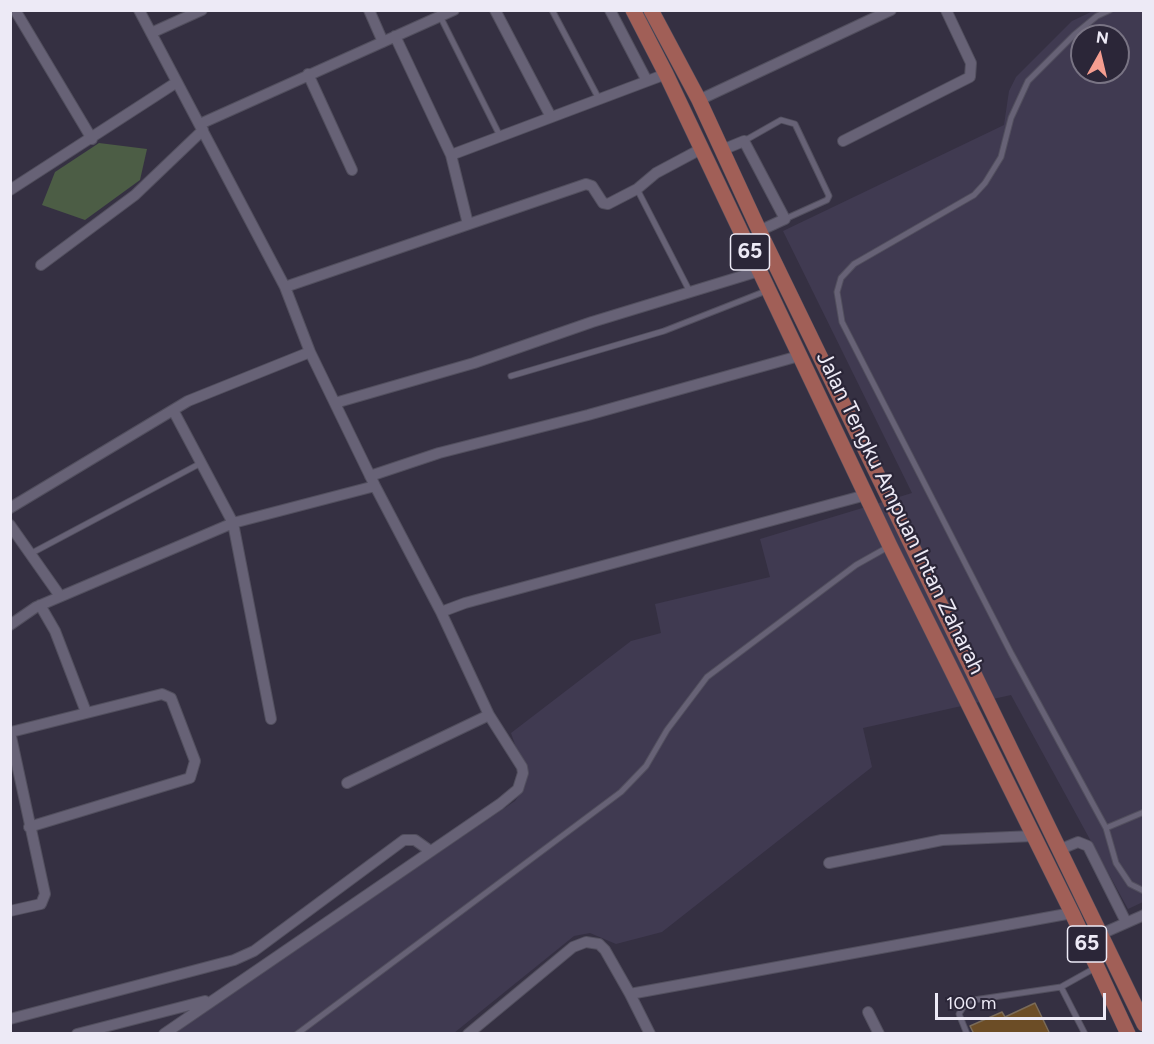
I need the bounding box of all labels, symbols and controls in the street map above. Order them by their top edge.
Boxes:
north arrow [1070,24,1130,84]
text: N [1095,27,1110,48]
road number: 65 [730,234,770,270]
street label: Jalan Tengku Ampuan Intan Zaharah [810,347,990,679]
road number: 65 [1068,926,1106,962]
scale bar [938,981,1109,1019]
text: 100 m [946,992,996,1014]

